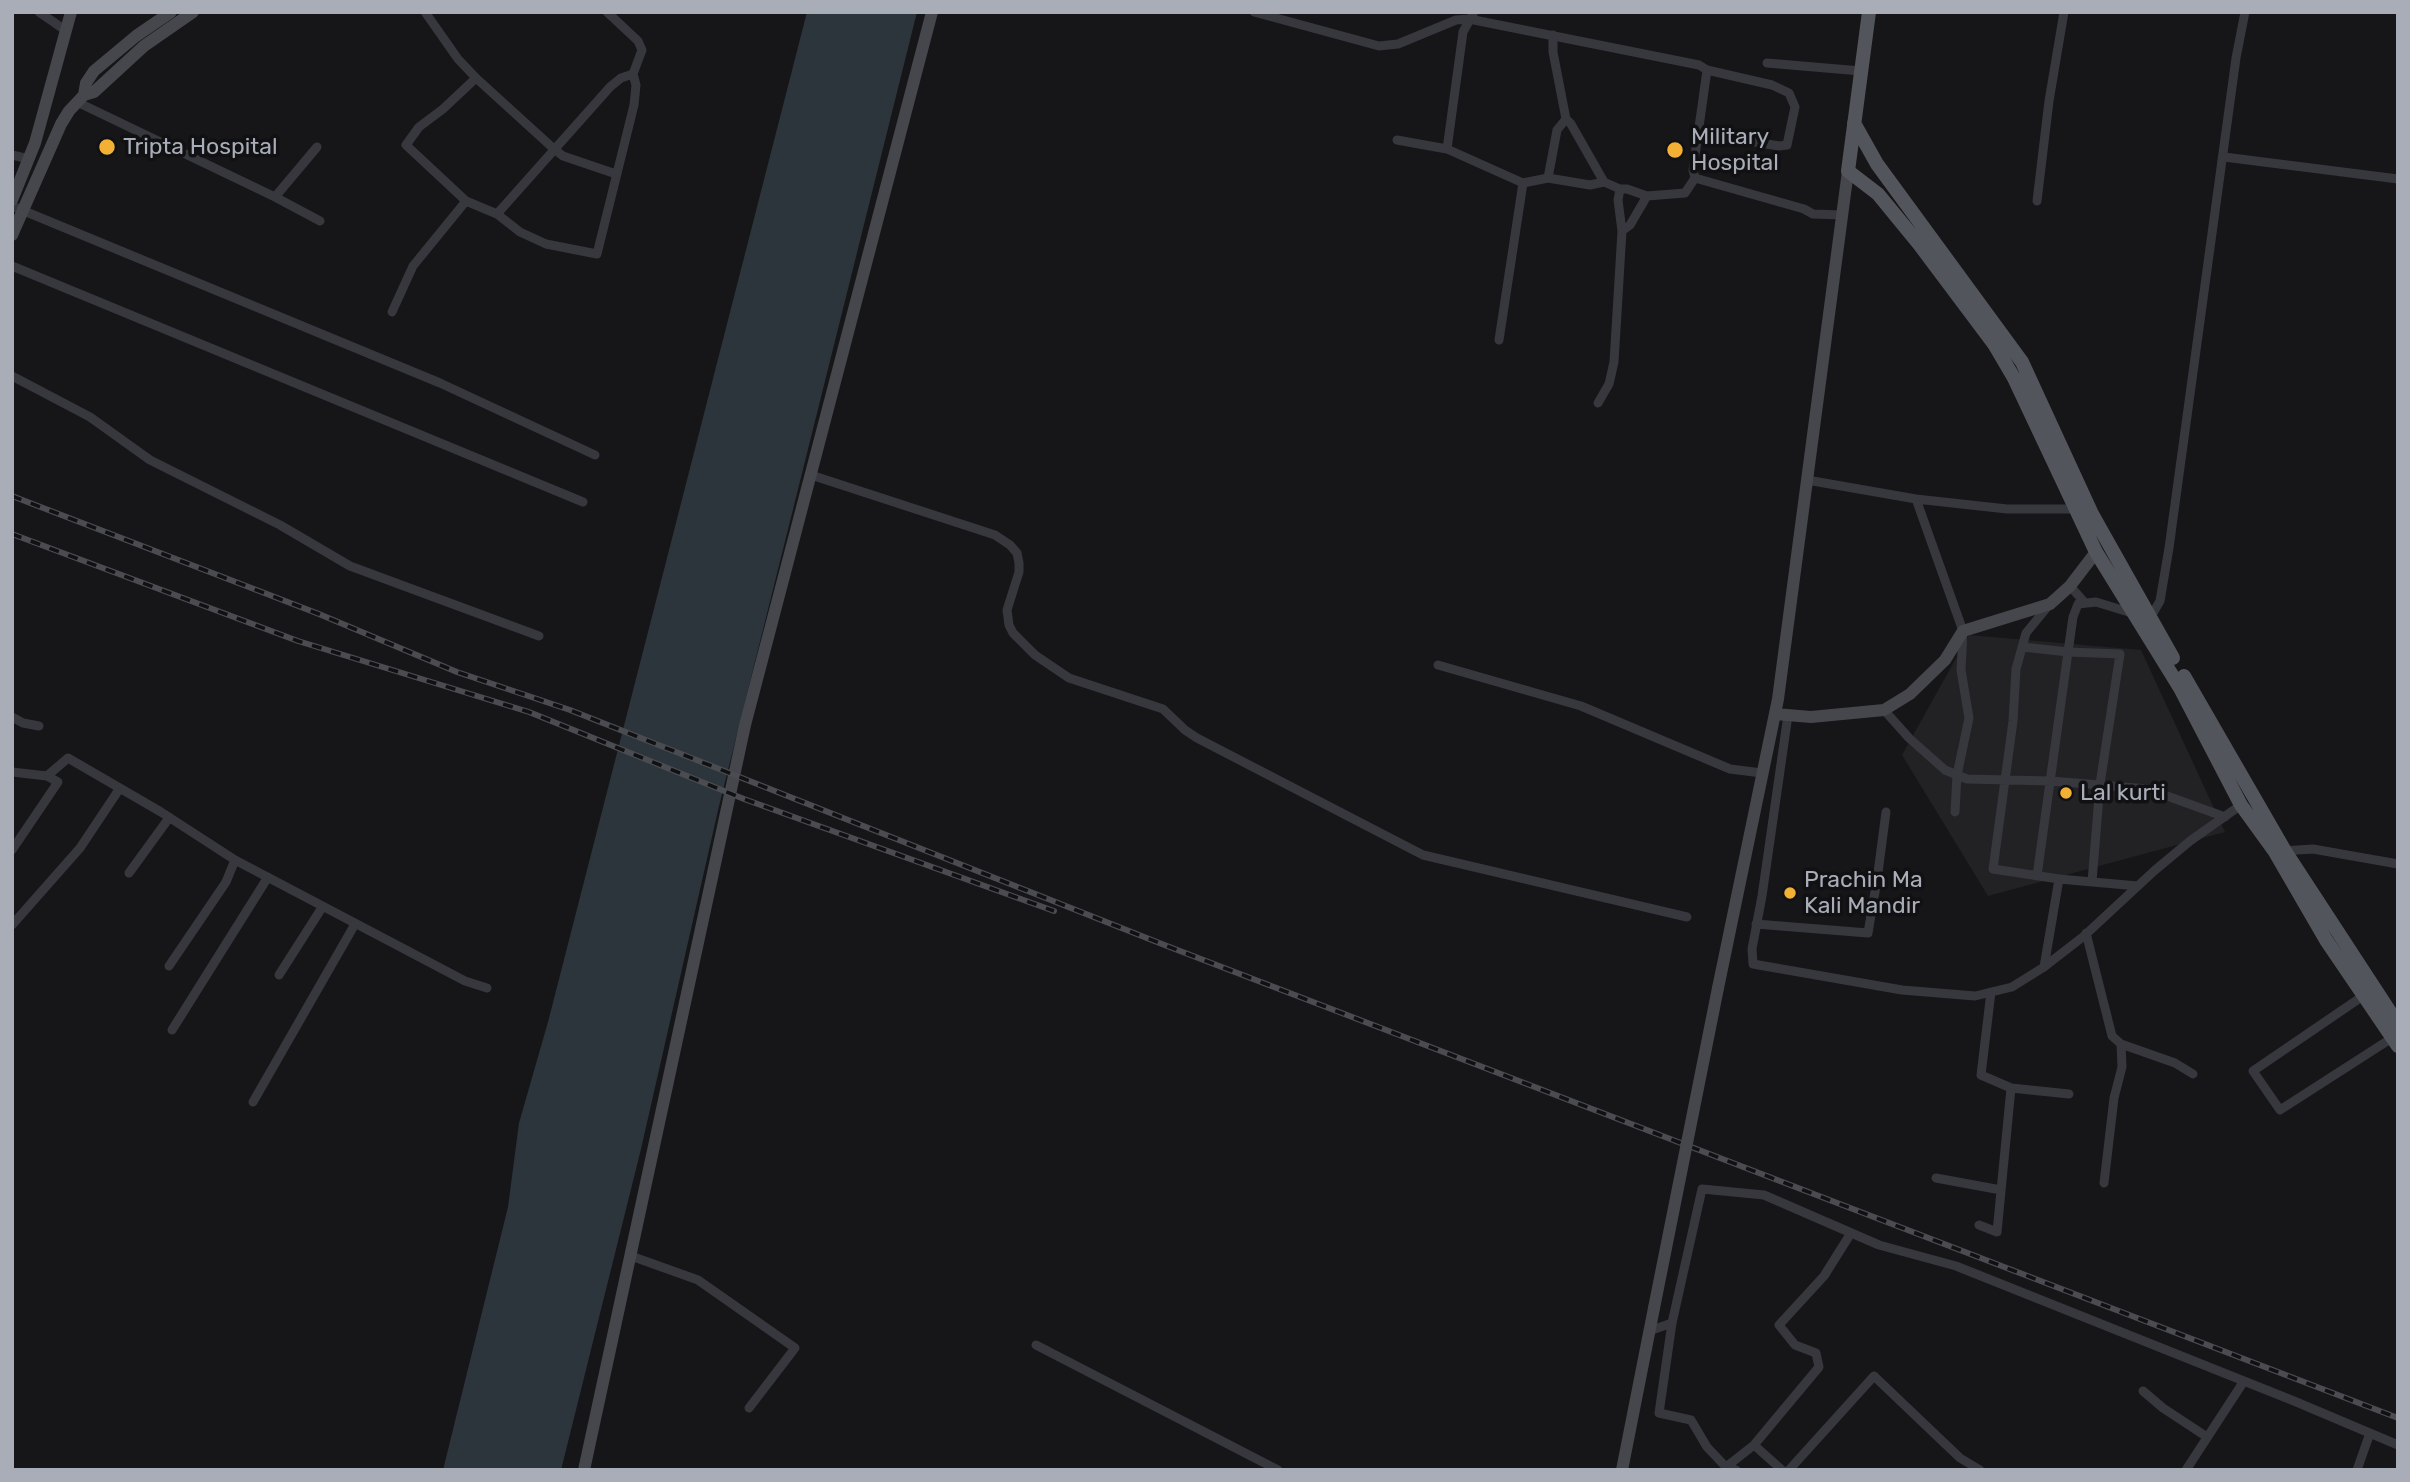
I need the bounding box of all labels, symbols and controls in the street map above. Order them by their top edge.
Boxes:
place label: Military Hospital [1691,123,1779,177]
place label: Tripta Hospital [123,133,278,161]
marker: Tripta Hospital [97,137,117,157]
marker: Military Hospital [1665,140,1685,160]
place label: Lal kurti [2080,779,2166,807]
marker: Lal kurti [2058,785,2074,801]
place label: Prachin Ma Kali Mandir [1804,866,1923,920]
marker: Prachin Ma Kali Mandir [1782,885,1798,901]

